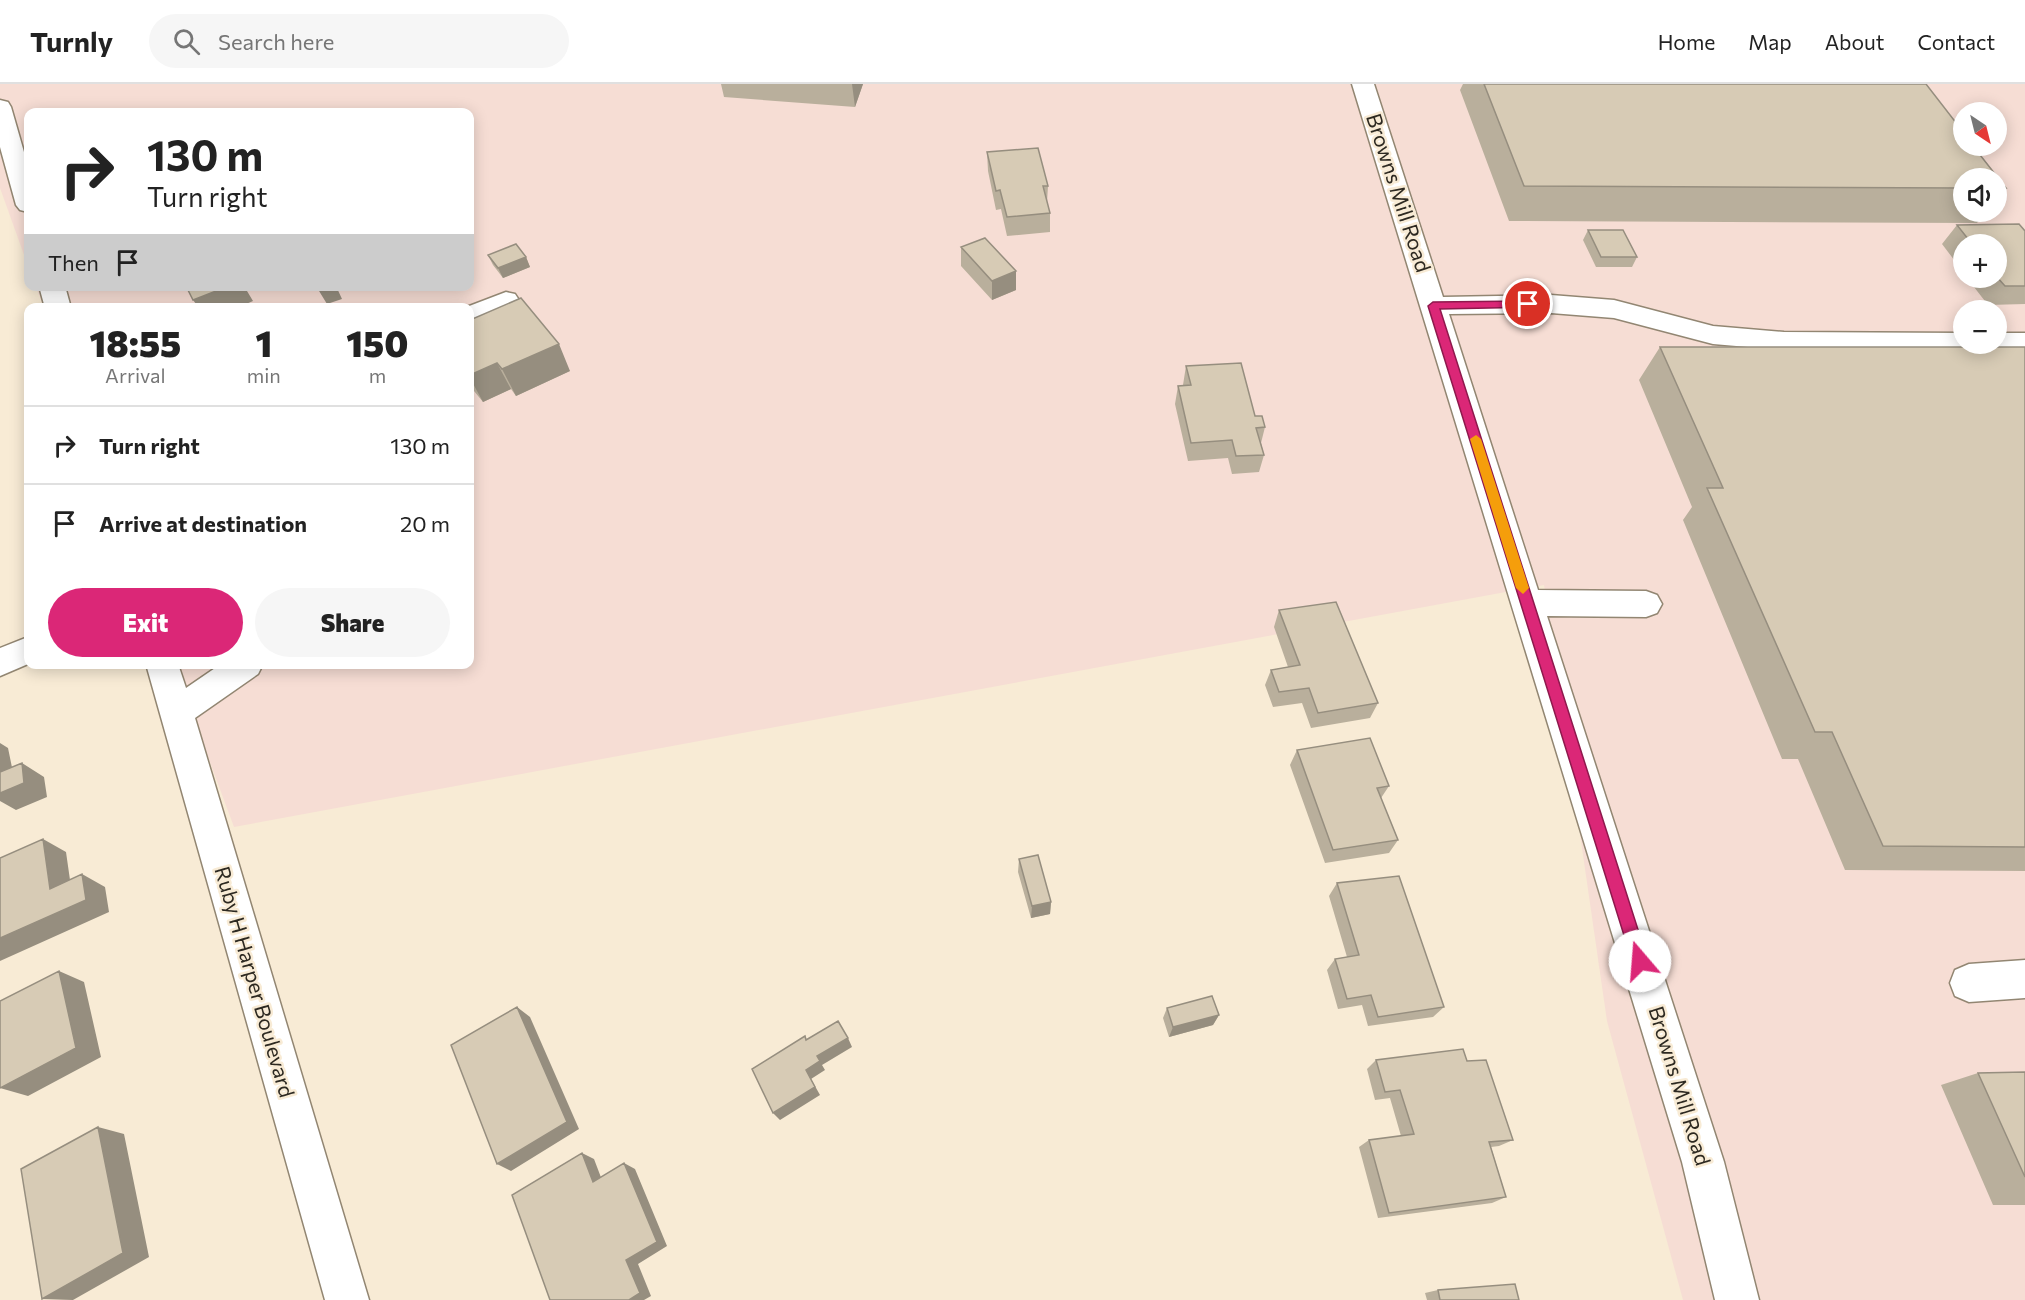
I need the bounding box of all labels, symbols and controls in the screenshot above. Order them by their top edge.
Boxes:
search box [149,14,569,68]
text: Turnly [30,24,113,58]
icon: search [170,25,203,58]
text: Search here [218,28,334,55]
text: Home [1658,29,1715,54]
text: Map [1748,29,1792,54]
text: About [1825,29,1884,54]
text: Contact [1917,29,1995,54]
north arrow [1953,102,2007,156]
map controls [1953,102,2007,354]
street label: Browns Mill Road [1362,110,1437,275]
text: 130 m [147,128,263,180]
icon: right [48,132,126,210]
button: sound [1953,168,2007,222]
text: Turn right [147,180,267,213]
button: + [1953,234,2007,288]
icon: arrive [111,246,144,279]
text: Then [48,249,99,276]
pin [1502,278,1553,329]
icon: arrive [1511,287,1544,320]
button: − [1953,300,2007,354]
text: 18:55 [90,320,181,364]
text: 1 [255,320,272,364]
text: 150 [346,320,408,364]
text: Arrival [105,363,166,387]
text: min [247,363,281,387]
text: m [369,363,386,387]
icon: right [48,429,81,462]
text: Turn right [99,432,200,459]
text: 130 m [390,432,450,459]
icon: arrive [48,507,81,540]
text: Arrive at destination [99,510,307,537]
text: 20 m [400,510,450,537]
button: Exit [48,588,243,657]
button: Share [255,588,450,657]
street label: Ruby H Harper Boulevard [210,863,300,1100]
position arrow [1608,929,1672,993]
street label: Browns Mill Road [1644,1003,1717,1168]

